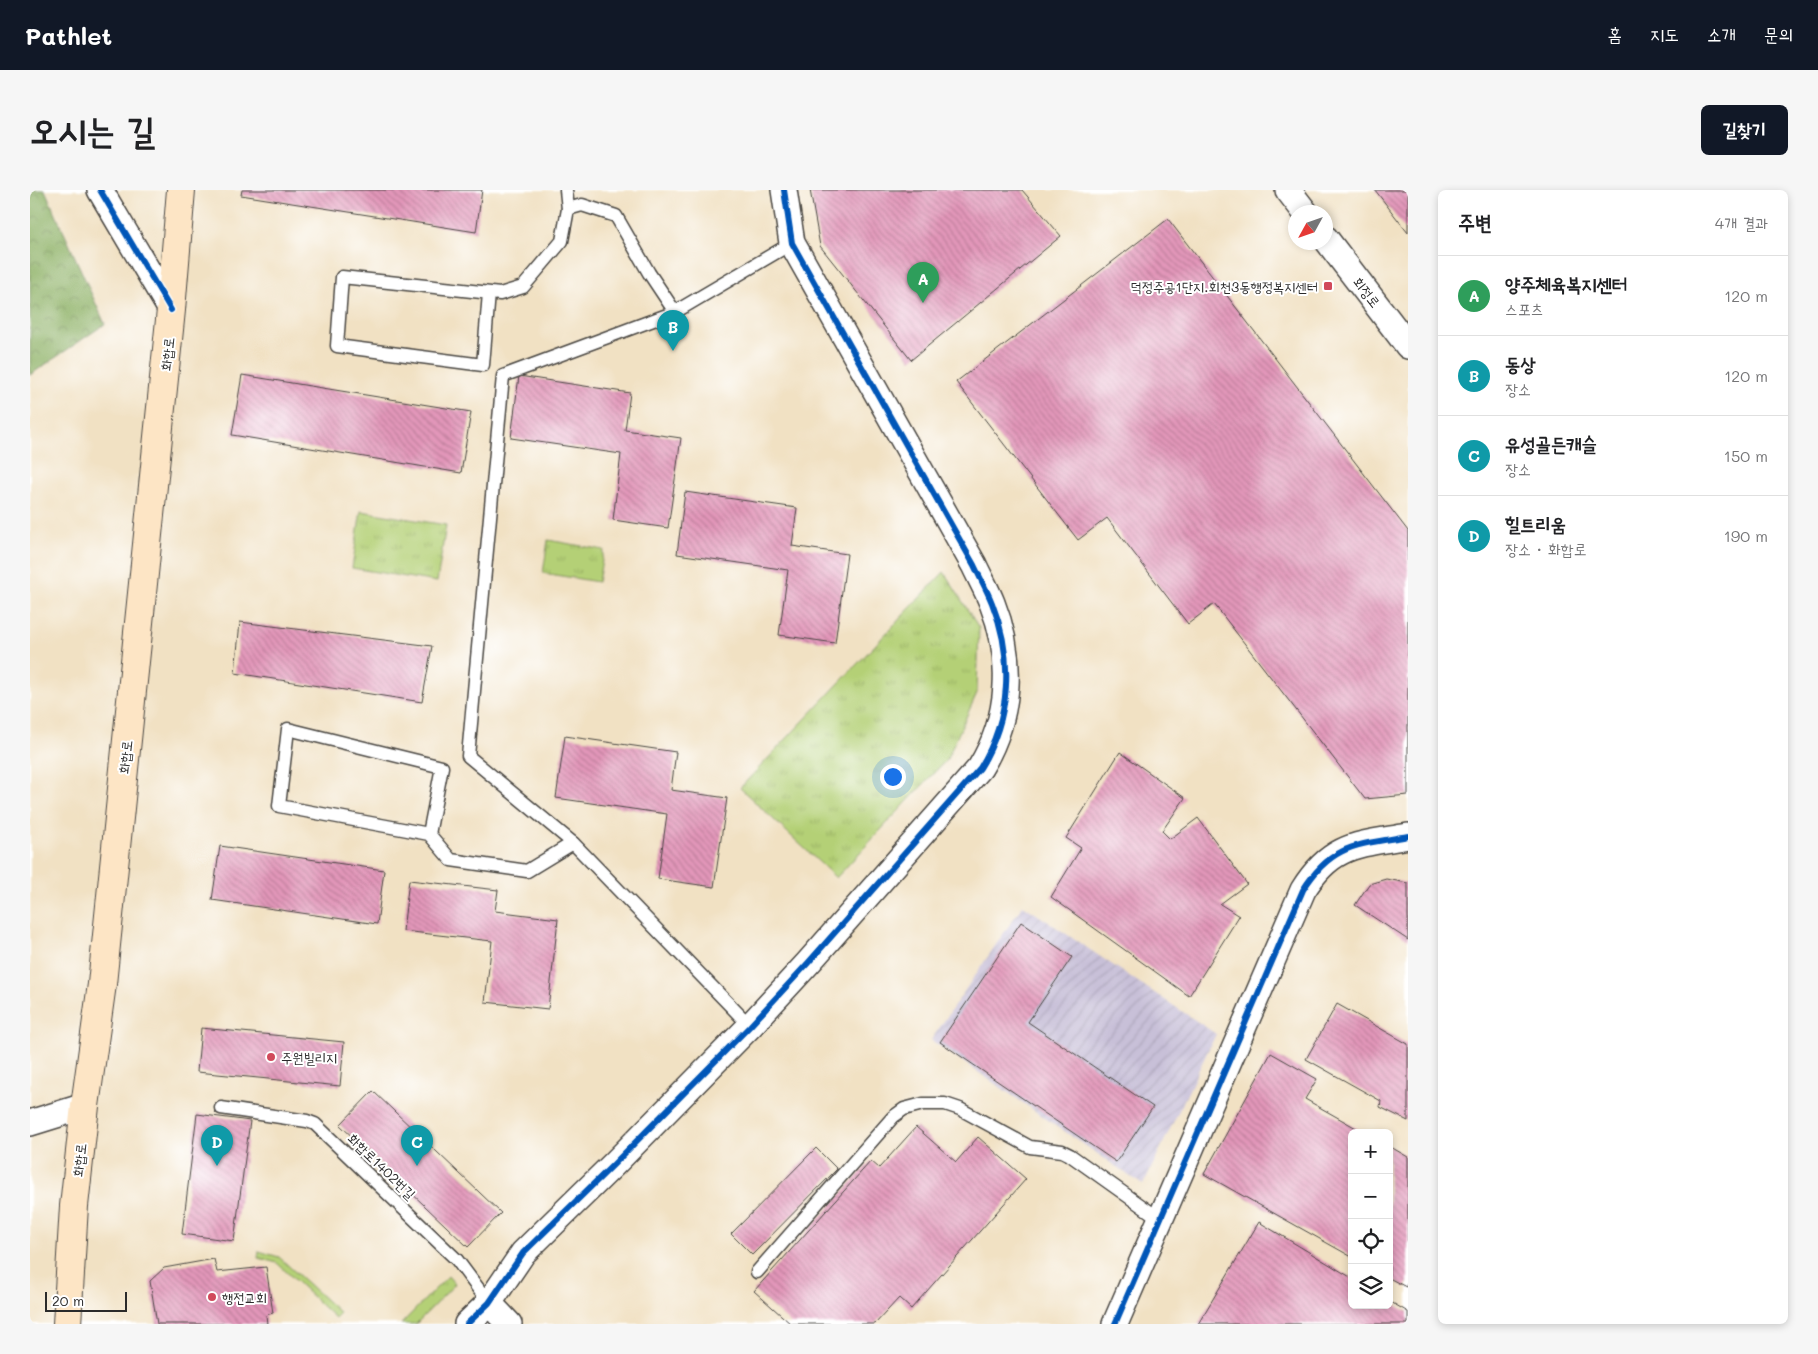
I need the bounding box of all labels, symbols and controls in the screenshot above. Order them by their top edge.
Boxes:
text: Pathlet [25,20,112,51]
text: 홈 [1608,22,1622,46]
text: 지도 [1650,22,1679,46]
text: 소개 [1707,22,1736,46]
text: 문의 [1764,22,1793,46]
button: 길찾기 [1701,105,1788,155]
text: 오시는 길 [30,106,155,152]
north arrow [1288,205,1333,250]
text: 주변 [1458,208,1492,235]
text: 4개 결과 [1715,212,1768,233]
pin: A [907,262,939,303]
text: 양주체육복지센터 [1505,271,1627,296]
street label: 회정로 [1349,273,1385,311]
place label: 덕정주공1단지.회천3동행정복지센터 [1130,277,1318,296]
marker: 덕정주공1단지.회천3동행정복지센터 [1322,280,1334,292]
text: A [1468,285,1480,306]
text: 120 m [1724,285,1768,306]
text: 스포츠 [1505,298,1544,319]
pin: B [657,310,689,351]
street label: 화합로 [156,336,178,372]
text: 동상 [1505,351,1536,376]
text: B [1469,365,1479,386]
text: 120 m [1724,365,1768,386]
text: 장소 [1505,378,1531,399]
text: 유성골든캐슬 [1505,431,1597,456]
text: C [1468,445,1480,466]
text: 150 m [1724,445,1768,466]
text: 장소 [1505,458,1531,479]
text: 힐트리움 [1505,511,1566,536]
text: D [1468,525,1480,546]
text: 190 m [1724,525,1768,546]
text: 장소 · 화합로 [1505,538,1587,559]
street label: 화합로 [114,739,136,775]
your location [880,764,906,790]
place label: 주원빌리지 [281,1048,337,1067]
marker: 주원빌리지 [265,1051,277,1063]
pin: D [201,1125,233,1166]
pin: C [401,1125,433,1166]
street label: 화합로1402번길 [344,1129,421,1204]
map controls [1348,1129,1393,1309]
button: + [1348,1129,1393,1174]
street label: 화합로 [68,1142,90,1178]
button: − [1348,1174,1393,1219]
button: locate [1348,1219,1393,1264]
button: layers [1348,1264,1393,1309]
place label: 행전교회 [222,1288,267,1307]
scale bar [45,1289,128,1312]
text: 20 m [52,1291,84,1310]
marker: 행전교회 [206,1291,218,1303]

